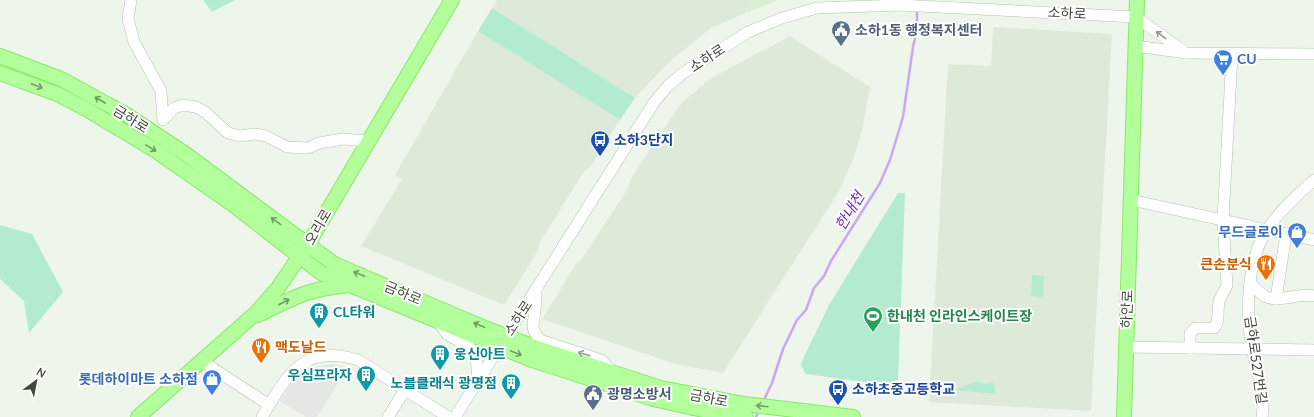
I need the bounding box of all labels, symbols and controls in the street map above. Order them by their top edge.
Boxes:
street label: 소하로 [1047,3,1087,22]
public building icon: 소하1동 행정복지센터 [830,19,852,47]
place label: 소하1동 행정복지센터 [855,21,982,38]
one-way arrow [1156,31,1167,39]
street label: 소하로 [686,40,728,75]
supermarket icon: CU [1212,48,1234,76]
place label: CU [1237,50,1257,67]
one-way arrow [30,83,42,91]
one-way arrow [94,95,106,103]
street label: 금하로 [110,101,152,136]
bus stop icon: 소하3단지 [589,129,611,157]
place label: 소하3단지 [614,131,674,148]
one-way arrow [145,144,156,152]
water label: 한내천 [831,186,869,233]
street label: 오리로 [301,206,335,248]
one-way arrow [271,217,282,225]
shop icon: 무드글로이 [1286,221,1308,249]
place label: 무드글로이 [1219,223,1283,240]
restaurant icon: 큰손분식 [1255,253,1277,281]
place label: 큰손분식 [1200,255,1252,272]
one-way arrow [354,270,366,278]
street label: 금하로 [382,277,424,308]
street label: 하안로 [1117,289,1136,329]
street label: 소하로 [500,297,535,339]
one-way arrow [278,298,290,305]
building icon: CL타워 [308,301,330,329]
place label: CL타워 [333,303,375,320]
sports icon: 한내천 인라인스케이트장 [862,305,884,333]
place label: 한내천 인라인스케이트장 [887,307,1032,324]
street label: 금하로527번길 [1242,315,1271,405]
one-way arrow [473,321,485,328]
restaurant icon: 맥도날드 [250,336,272,364]
place label: 맥도날드 [275,338,327,355]
building icon: 웅신아트 [429,343,451,371]
place label: 웅신아트 [454,345,506,362]
one-way arrow [510,350,522,358]
one-way arrow [577,350,590,357]
north arrow [16,361,56,401]
text: N [35,364,49,380]
building icon: 우심프라자 [355,364,377,392]
place label: 우심프라자 [288,366,352,383]
shop icon: 롯데하이마트 소하점 [201,368,223,396]
place label: 롯데하이마트 소하점 [79,370,198,387]
building icon: 노블클래식 광명점 [500,372,522,400]
place label: 노블클래식 광명점 [391,374,497,391]
bus stop icon: 소하초중고등학교 [827,378,849,406]
place label: 소하초중고등학교 [852,380,955,397]
public building icon: 광명소방서 [582,383,604,411]
place label: 광명소방서 [607,385,671,402]
street label: 금하로 [689,385,730,410]
one-way arrow [756,403,769,410]

